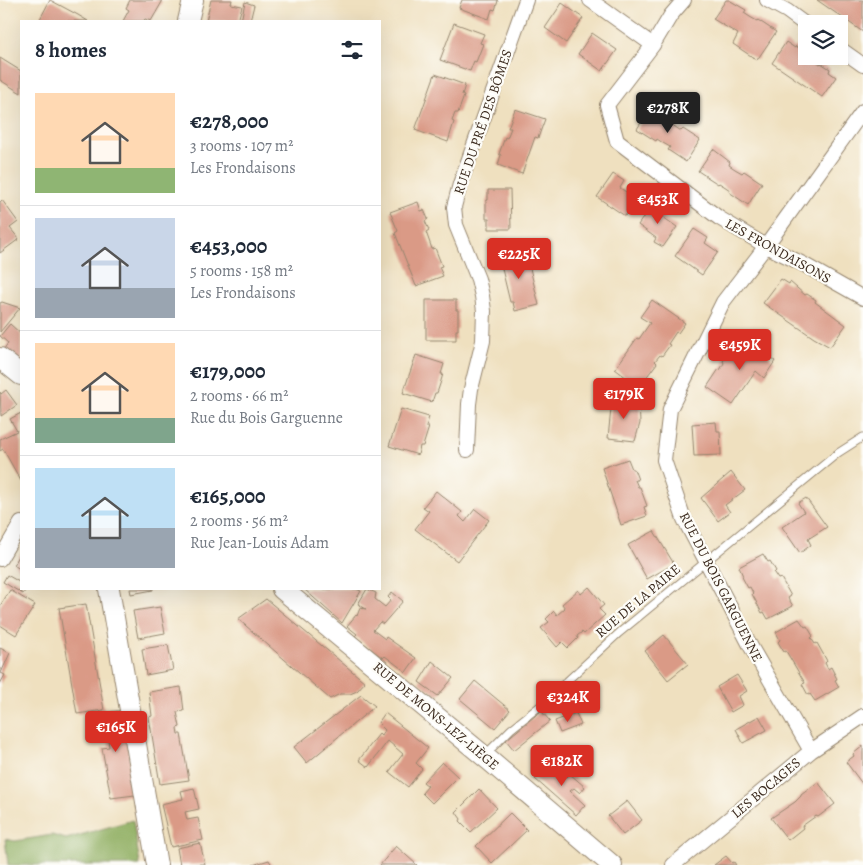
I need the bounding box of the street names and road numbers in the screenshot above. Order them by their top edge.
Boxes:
street label: RUE DU PRÉ DES BÔMES [449,47,517,197]
street label: LES FRONDAISONS [722,214,834,288]
street label: RUE DU BOIS GARGUENNE [675,509,767,665]
street label: RUE DE LA PAIRE [591,560,685,642]
street label: RUE DE MONS-LEZ-LIÈGE [369,658,503,774]
street label: LES BOCAGES [727,753,805,823]

